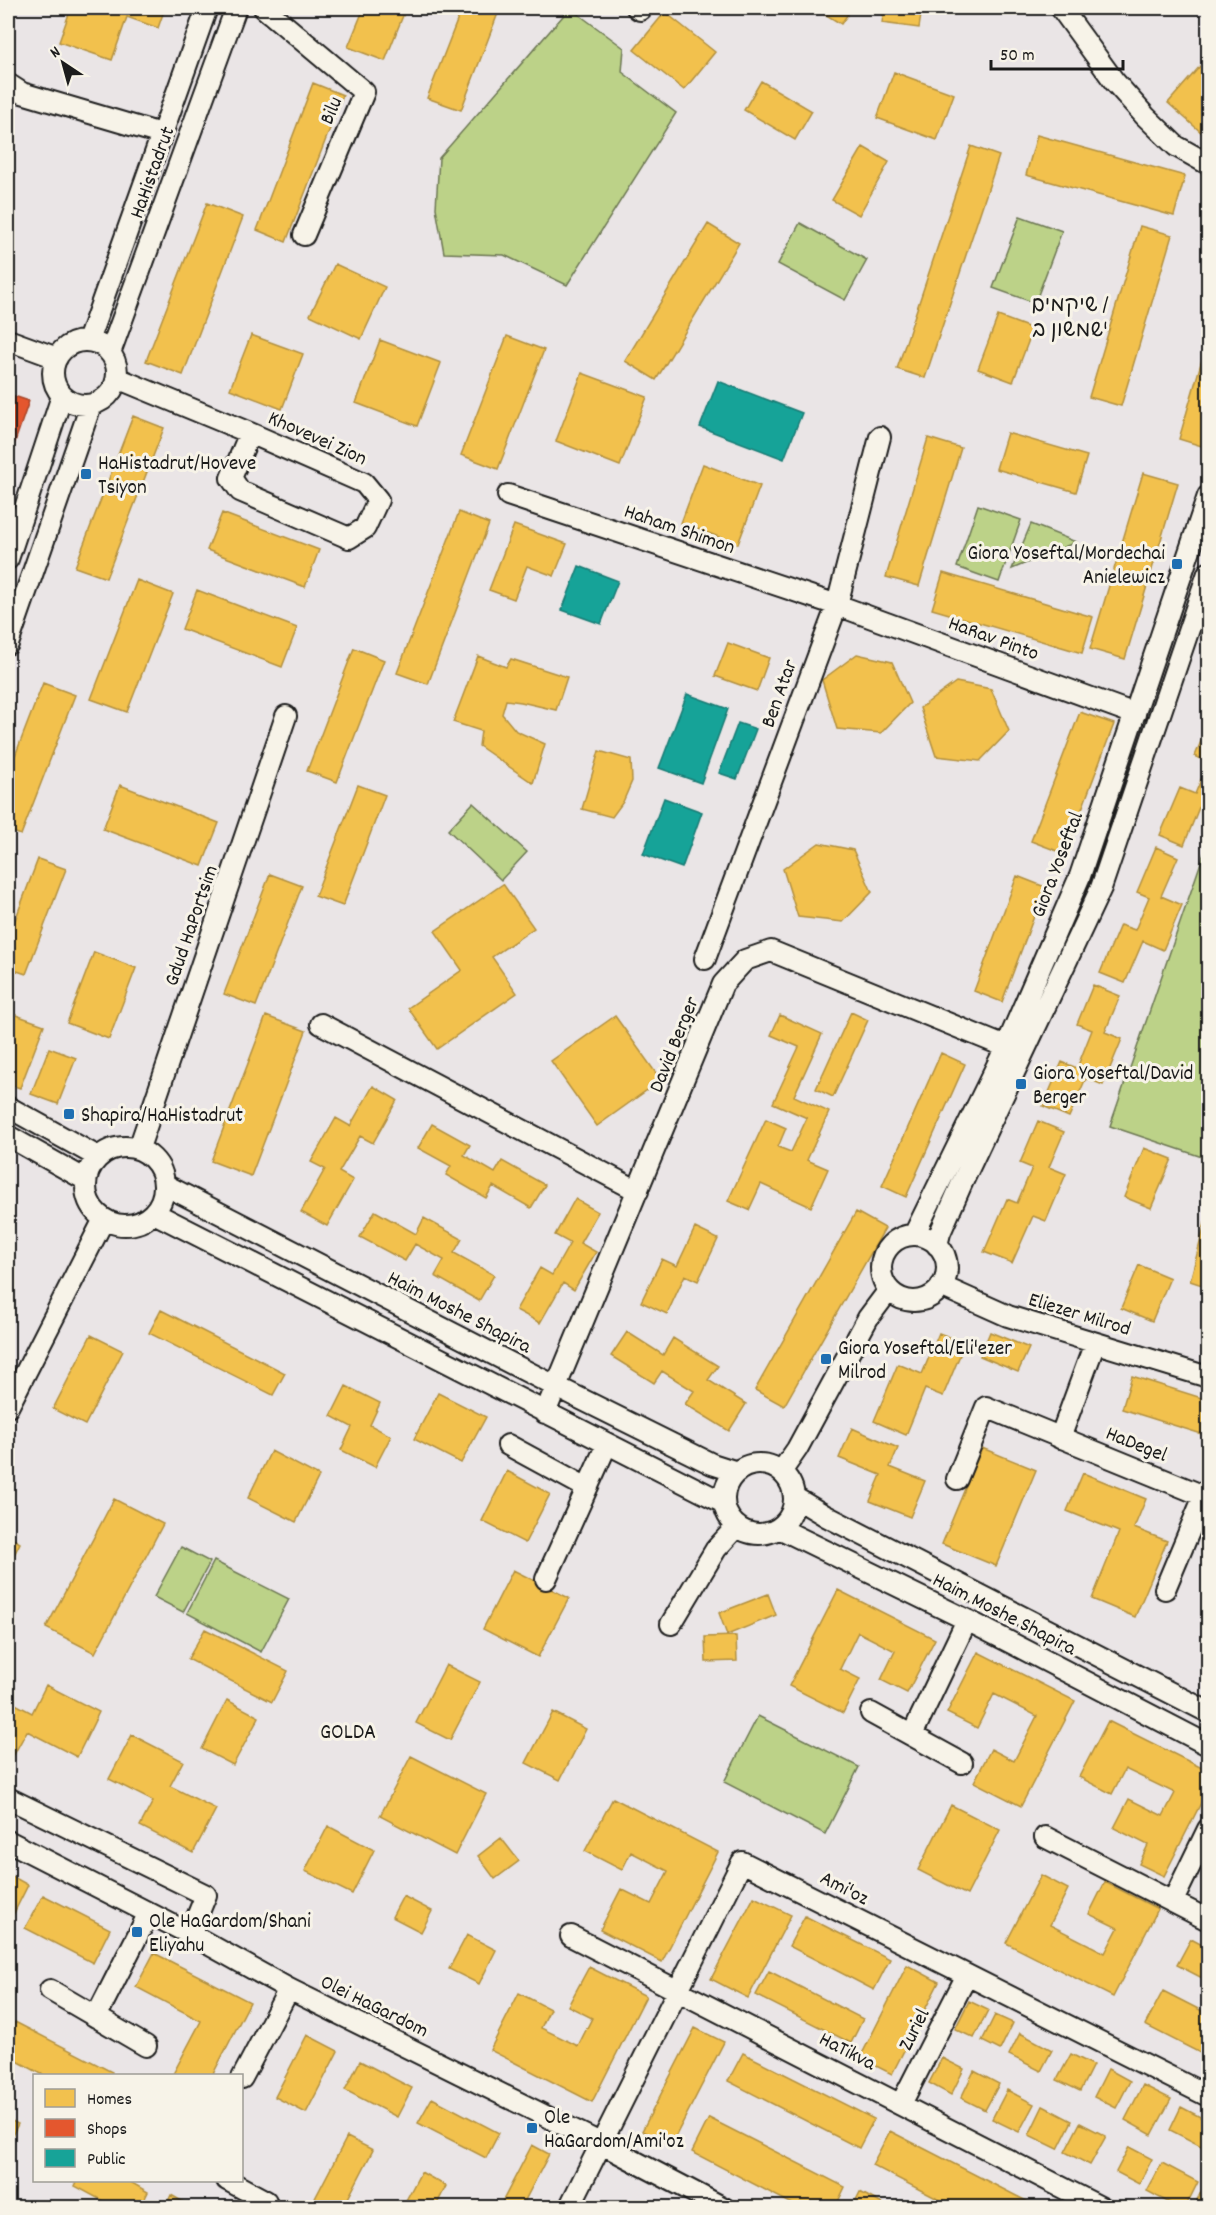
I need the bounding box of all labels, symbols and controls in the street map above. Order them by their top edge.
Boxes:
north arrow [33,33,93,93]
scale bar [991,33,1123,71]
text: N [46,41,66,65]
text: 50 m [1000,44,1035,69]
street label: Bilu [314,92,352,130]
street label: HaHistadrut [123,123,184,223]
district label: שיקמים / שמשון ב' [1031,291,1109,347]
street label: Khovevei Zion [263,405,371,475]
place label: HaHistadrut/Hoveve Tsiyon [98,450,256,504]
marker: HaHistadrut/Hoveve Tsiyon [79,467,93,481]
street label: Haham Shimon [620,498,739,564]
place label: Giora Yoseftal/Mordechai Anielewicz [967,540,1165,594]
marker: Giora Yoseftal/Mordechai Anielewicz [1170,557,1184,571]
street label: HaRav Pinto [943,610,1042,670]
street label: Ben Atar [755,656,807,732]
street label: Giora Yoseftal [1025,808,1093,922]
street label: Gdud HaPortsim [158,861,228,991]
street label: David Berger [643,992,709,1098]
place label: Giora Yoseftal/David Berger [1033,1060,1193,1114]
marker: Giora Yoseftal/David Berger [1014,1077,1028,1091]
place label: Shapira/HaHistadrut [81,1102,243,1132]
marker: Shapira/HaHistadrut [62,1107,76,1121]
street label: Haim Moshe Shapira [382,1265,537,1363]
street label: Eliezer Milrod [1024,1286,1134,1346]
place label: Giora Yoseftal/Eli'ezer Milrod [838,1335,1012,1389]
marker: Giora Yoseftal/Eli'ezer Milrod [819,1352,833,1366]
street label: HaDegel [1101,1420,1171,1472]
street label: Haim Moshe Shapira [927,1567,1082,1665]
district label: GOLDA [320,1718,376,1749]
street label: Ami'oz [814,1865,873,1915]
place label: Ole HaGardom/Shani Eliyahu [149,1908,311,1962]
marker: Ole HaGardom/Shani Eliyahu [130,1925,144,1939]
street label: Olei HaGardom [314,1968,433,2047]
street label: Zuriel [892,2004,939,2057]
street label: HaTikva [813,2026,881,2080]
legend [33,2074,243,2182]
text: Homes [87,2088,132,2113]
place label: Ole HaGardom/Ami'oz [544,2104,684,2158]
text: Shops [87,2118,127,2143]
marker: Ole HaGardom/Ami'oz [525,2121,539,2135]
text: Public [87,2148,126,2173]

